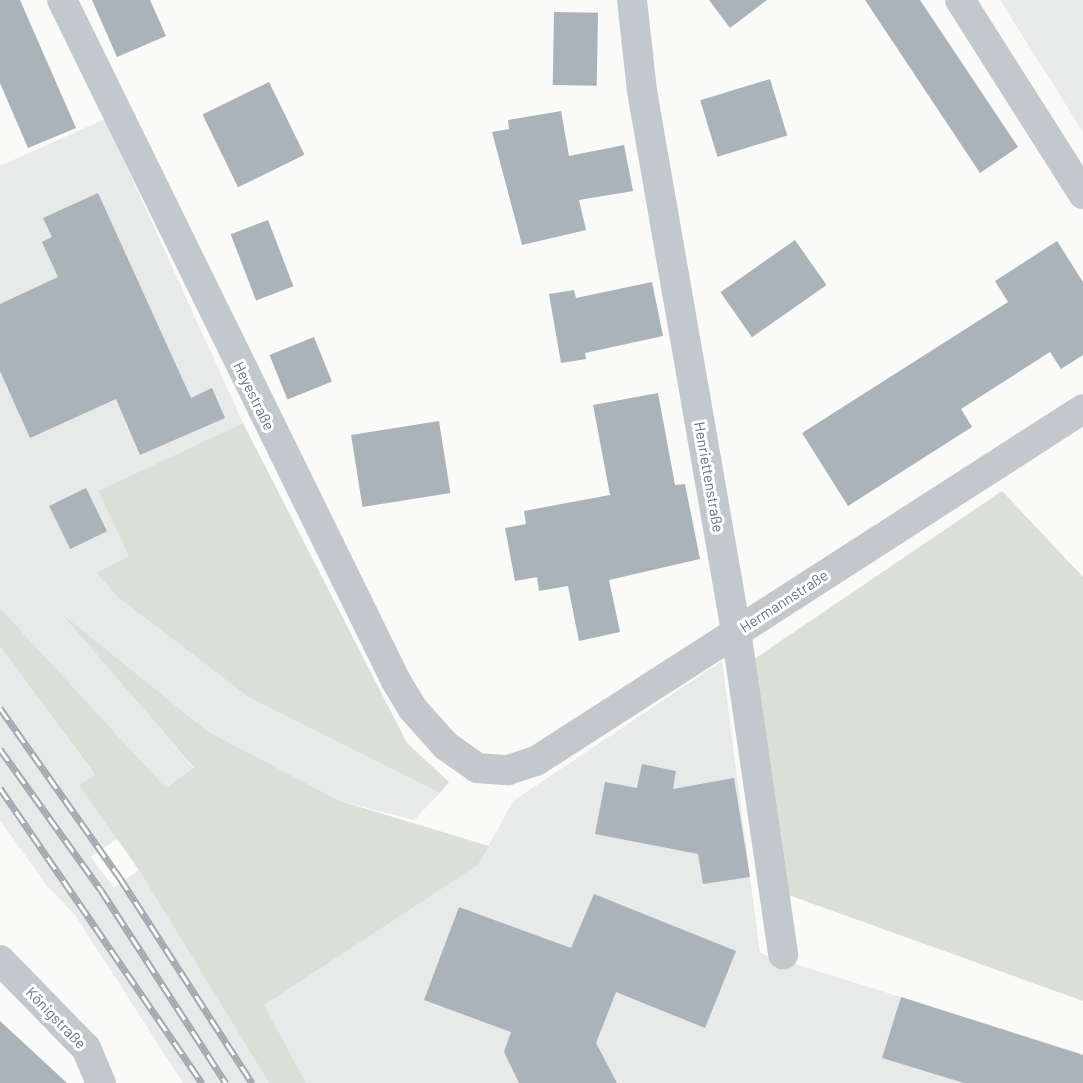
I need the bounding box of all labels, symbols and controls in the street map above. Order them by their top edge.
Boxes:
street label: Heyestraße [230,359,278,433]
street label: Henriettenstraße [690,420,728,534]
street label: Hermannstraße [736,566,832,636]
street label: Königstraße [22,983,90,1053]

